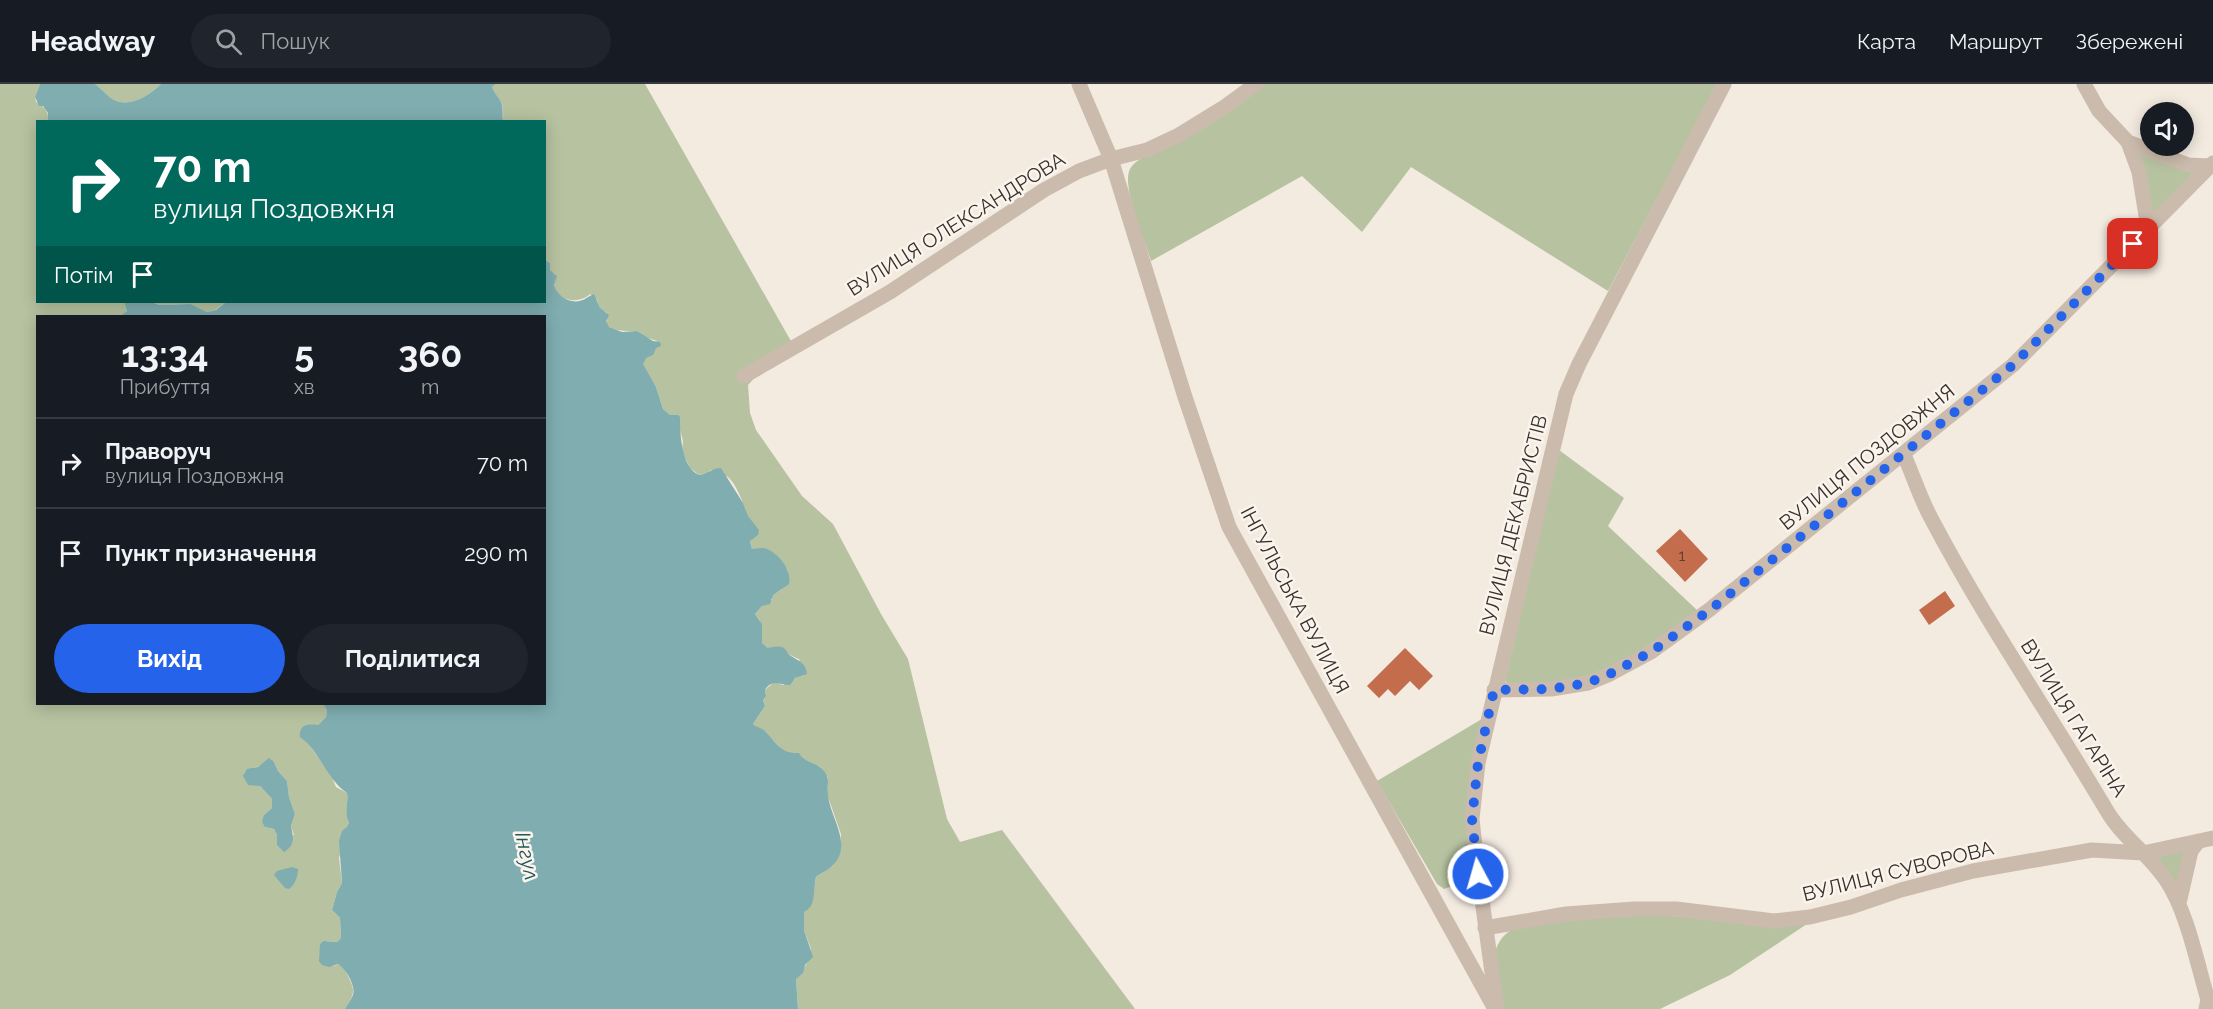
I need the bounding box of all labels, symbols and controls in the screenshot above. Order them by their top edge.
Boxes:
search box [191,14,611,68]
text: Headway [30,25,155,58]
icon: search [212,25,245,58]
text: Пошук [260,28,330,54]
text: Карта [1857,29,1916,54]
text: Маршрут [1949,29,2042,54]
text: Збережені [2075,29,2183,54]
map controls [2140,102,2194,156]
button: sound [2140,102,2194,156]
text: 70 m [153,143,252,192]
icon: right [54,144,132,222]
street label: ВУЛИЦЯ ОЛЕКСАНДРОВА [843,147,1070,301]
text: вулиця Поздовжня [153,193,395,224]
pin [2107,218,2158,269]
icon: arrive [2116,227,2149,260]
icon: arrive [126,258,159,291]
text: Потім [54,262,114,288]
text: 13:34 [121,333,209,375]
text: 5 [294,333,314,375]
text: 360 [398,333,462,375]
text: Прибуття [120,375,210,399]
text: хв [294,375,315,399]
text: m [421,375,439,399]
street label: ВУЛИЦЯ ПОЗДОВЖНЯ [1775,379,1959,535]
street label: ВУЛИЦЯ ДЕКАБРИСТІВ [1474,412,1552,638]
text: Праворуч [105,438,211,464]
icon: right [54,447,87,480]
text: 70 m [477,450,528,476]
text: вулиця Поздовжня [105,464,284,488]
street label: ІНГУЛЬСЬКА ВУЛИЦЯ [1235,502,1355,698]
icon: arrive [54,537,87,570]
text: Пункт призначення [105,540,317,566]
text: 290 m [464,540,528,566]
house number: 1 [1679,546,1686,565]
button: Вихід [54,624,285,693]
button: Поділитися [297,624,528,693]
street label: ВУЛИЦЯ ГАГАРІНА [2016,635,2132,802]
water label: Інгул [510,829,545,882]
street label: ВУЛИЦЯ СУВОРОВА [1800,836,1997,906]
position arrow [1446,842,1510,906]

